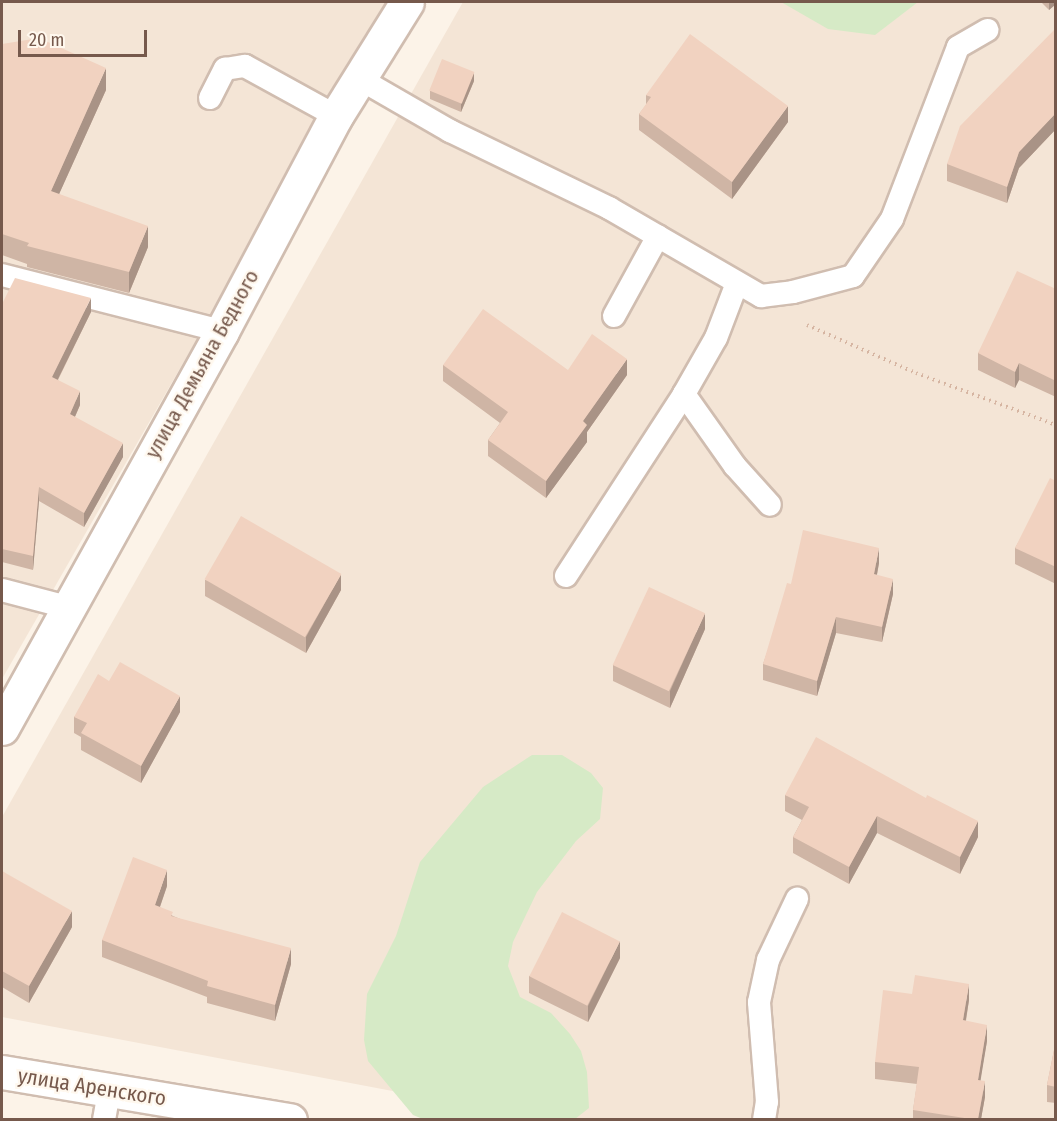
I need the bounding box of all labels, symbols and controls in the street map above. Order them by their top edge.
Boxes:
scale bar [21,18,150,56]
text: 20 m [29,29,64,51]
street label: улица Демьяна Бедного [140,265,264,463]
street label: улица Аренского [16,1063,168,1111]

